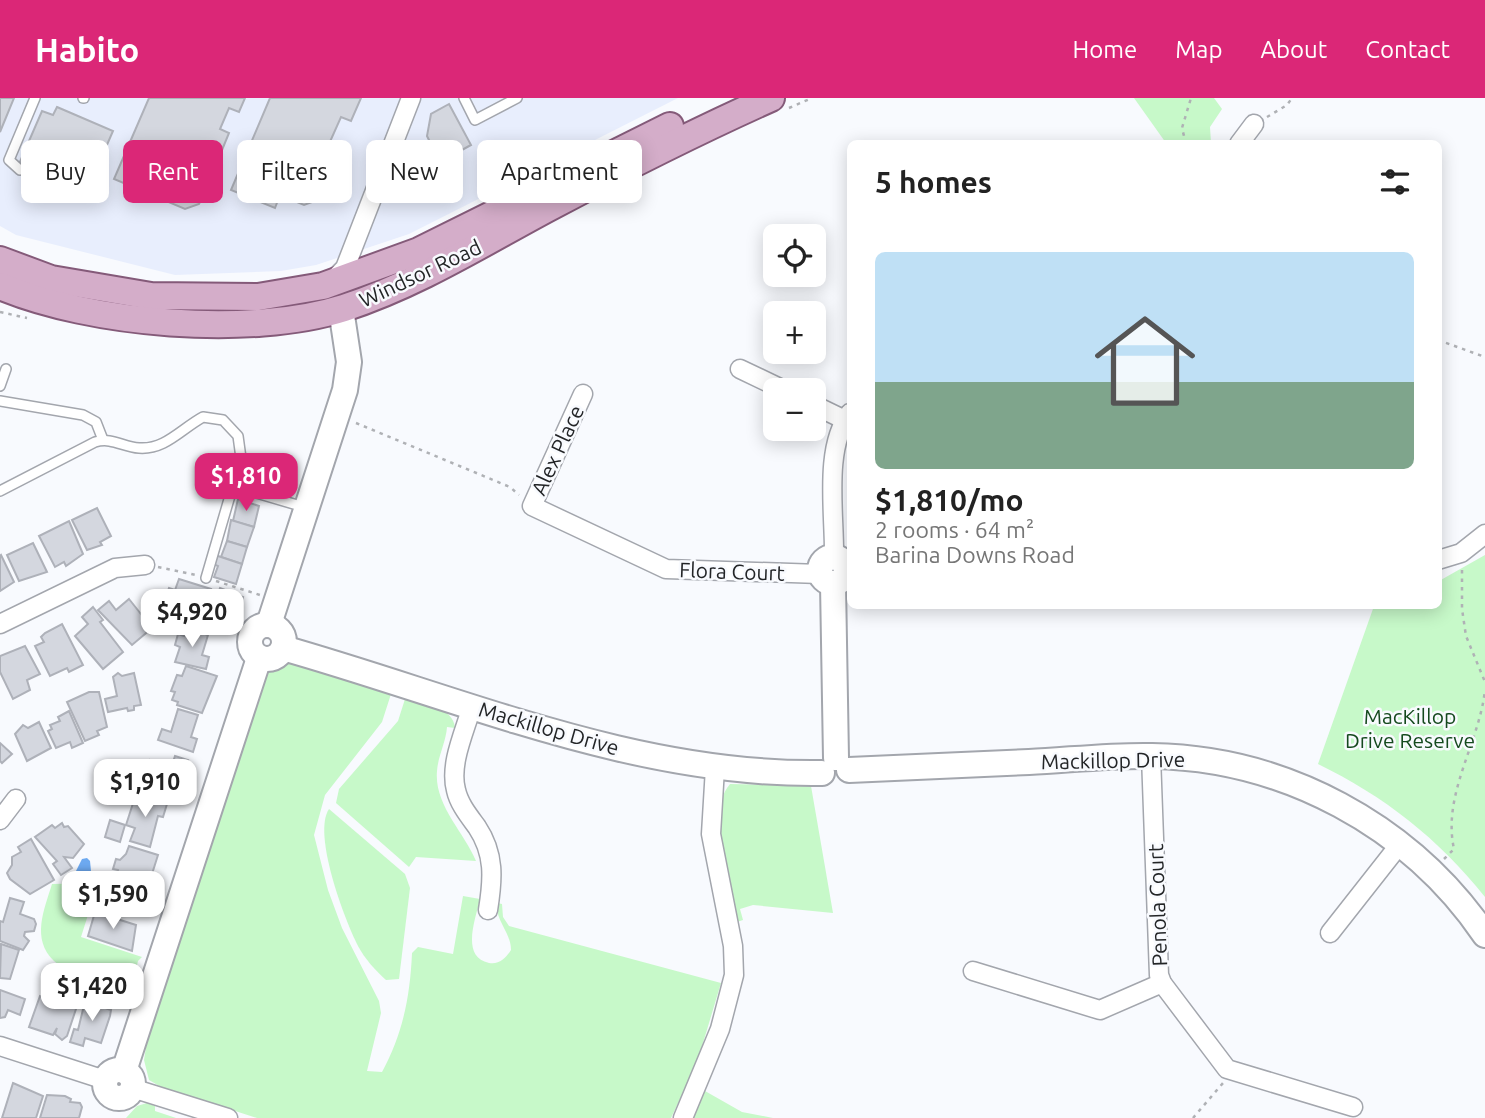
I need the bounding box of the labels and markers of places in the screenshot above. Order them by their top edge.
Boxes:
pin: $1,810 [189,454,303,513]
pin: $4,920 [135,589,249,649]
pin: $1,910 [88,760,202,819]
pin: $1,590 [56,872,170,931]
pin: $1,420 [35,964,149,1023]

